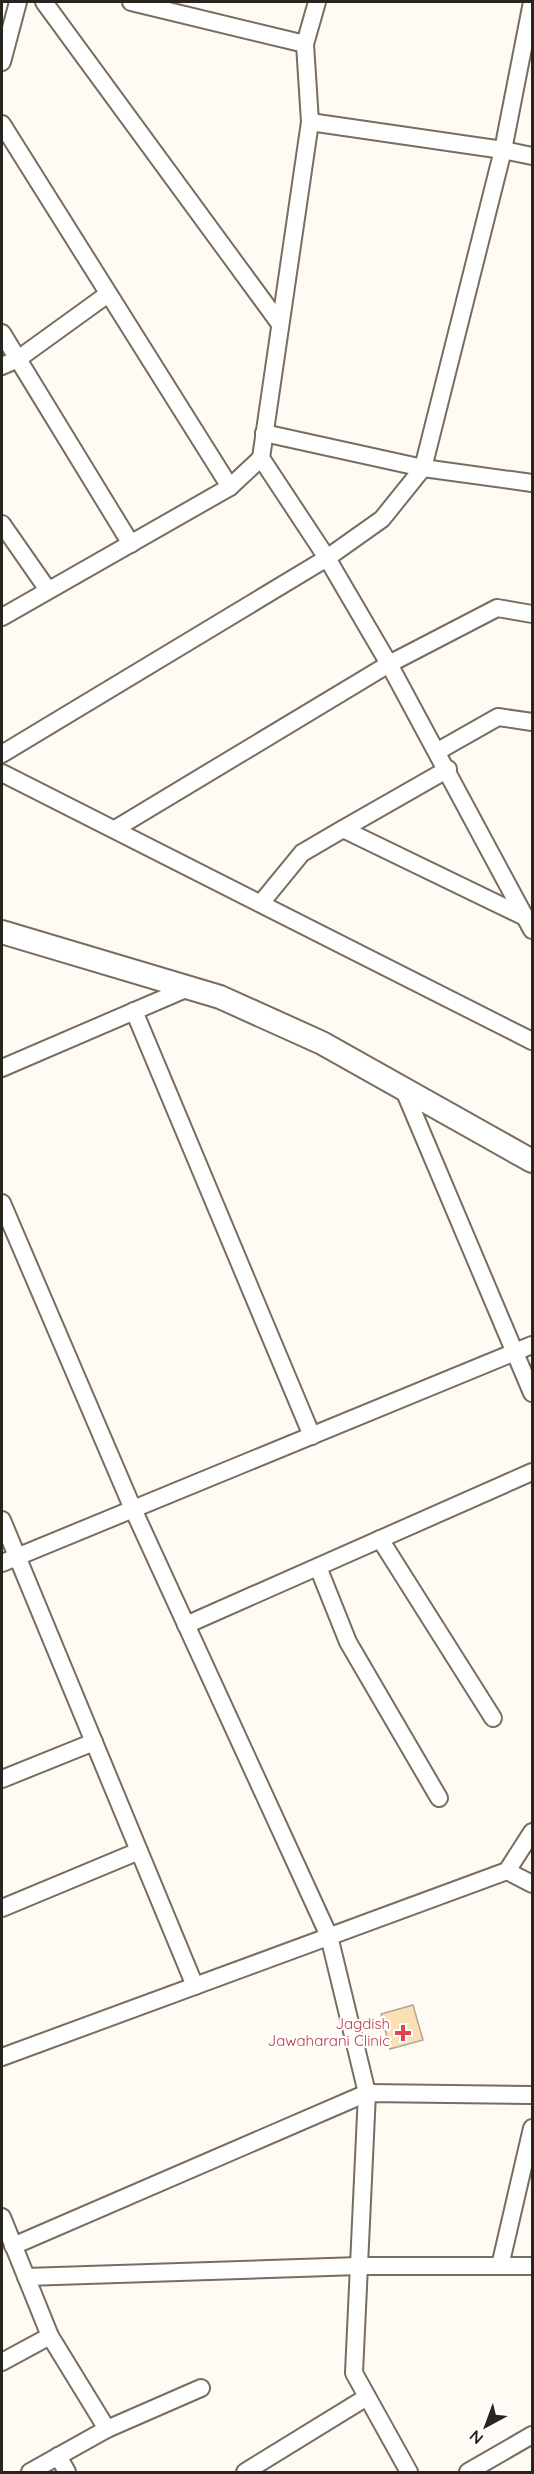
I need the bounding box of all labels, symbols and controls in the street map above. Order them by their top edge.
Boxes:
place label: Jagdish Jawaharani Clinic [268,2014,390,2050]
marker: Jagdish Jawaharani Clinic [394,2024,412,2042]
north arrow [456,2396,516,2456]
text: N [465,2426,487,2449]

